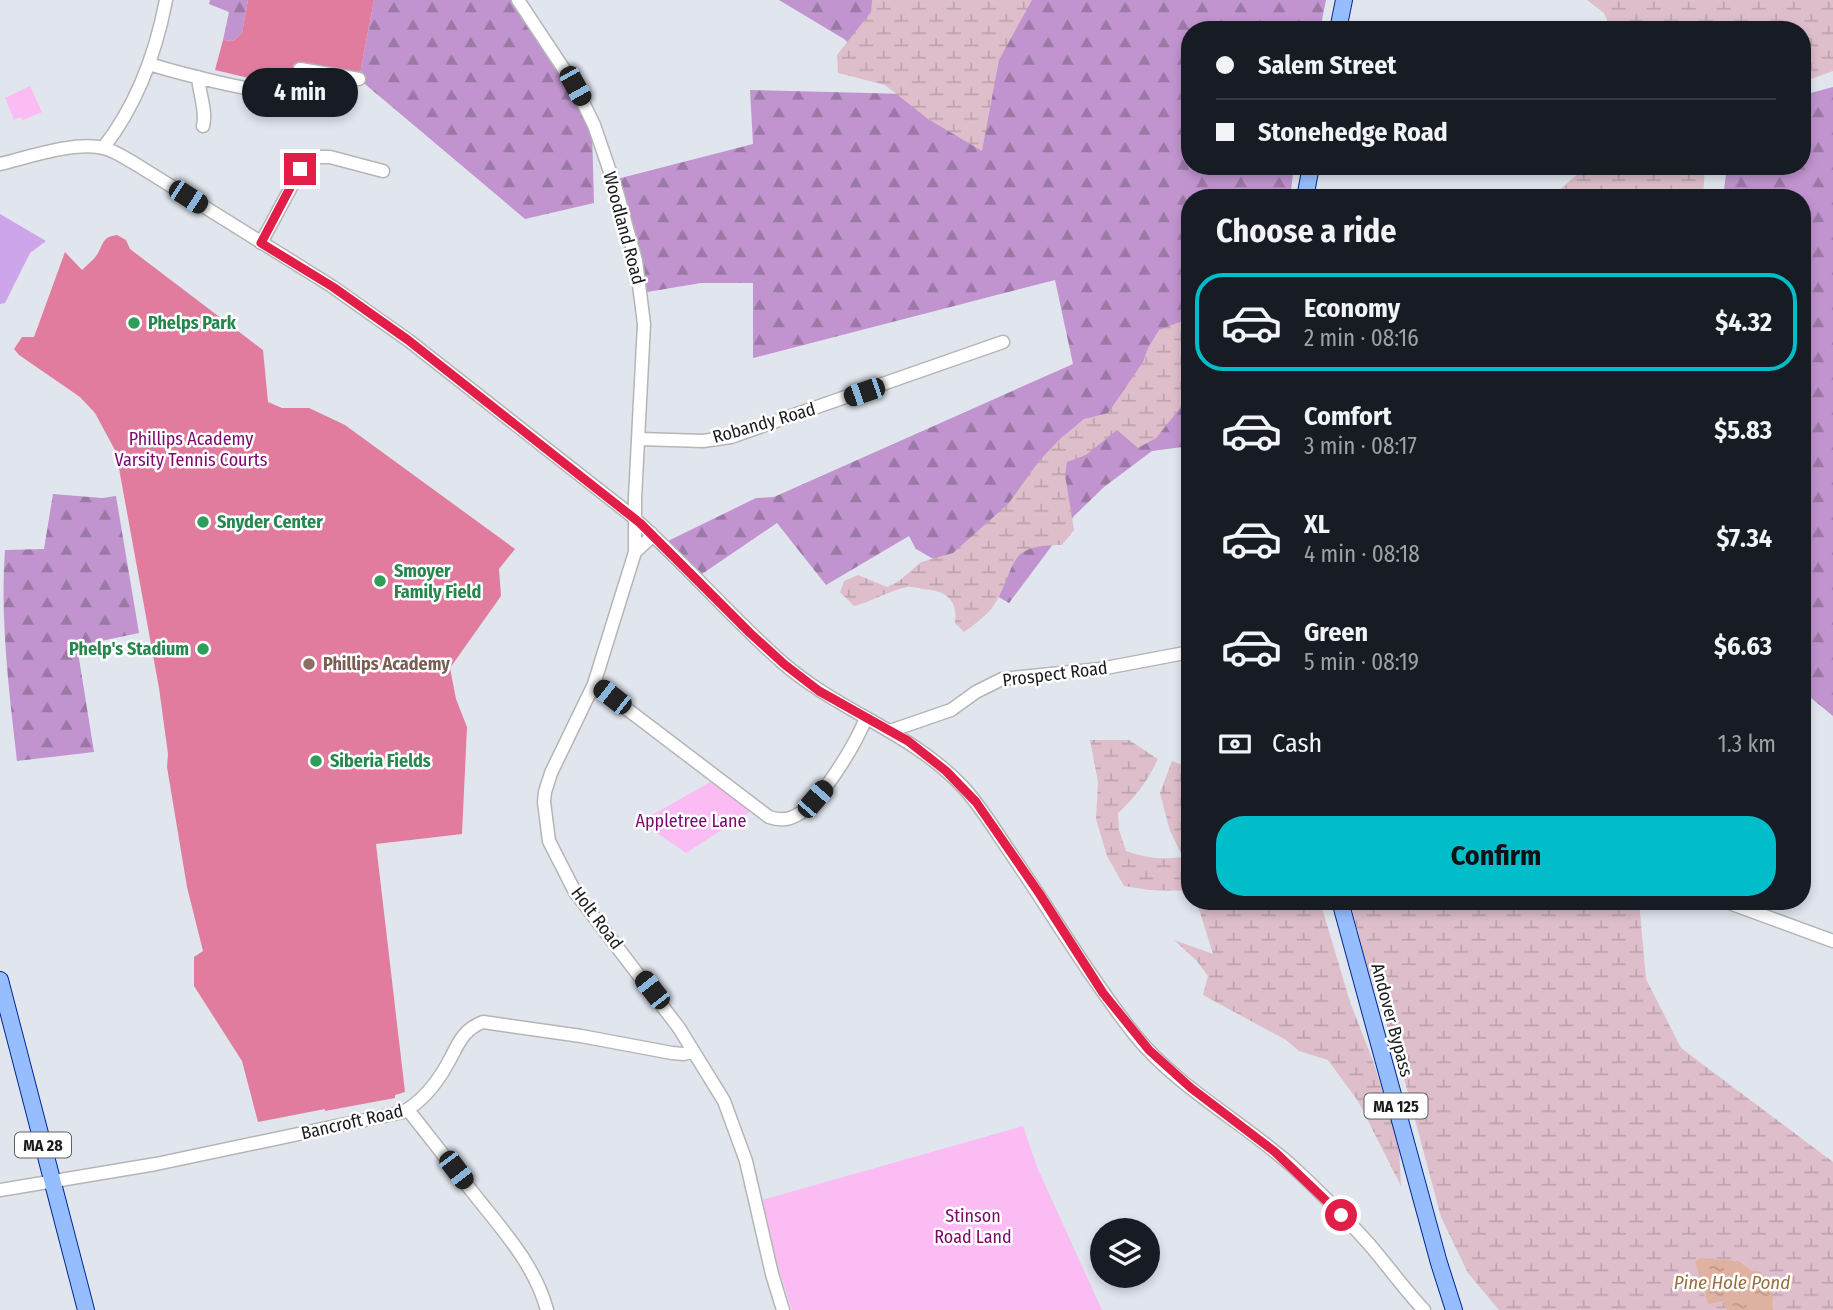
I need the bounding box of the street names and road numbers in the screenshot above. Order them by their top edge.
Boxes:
street label: Woodland Road [598,169,650,287]
street label: Robandy Road [710,398,818,448]
street label: Prospect Road [1001,657,1109,691]
street label: Holt Road [566,882,628,954]
street label: Andover Bypass [1366,961,1418,1079]
road number: MA 125 [1364,1094,1428,1118]
street label: Bancroft Road [299,1100,405,1144]
road number: MA 28 [15,1133,71,1158]

